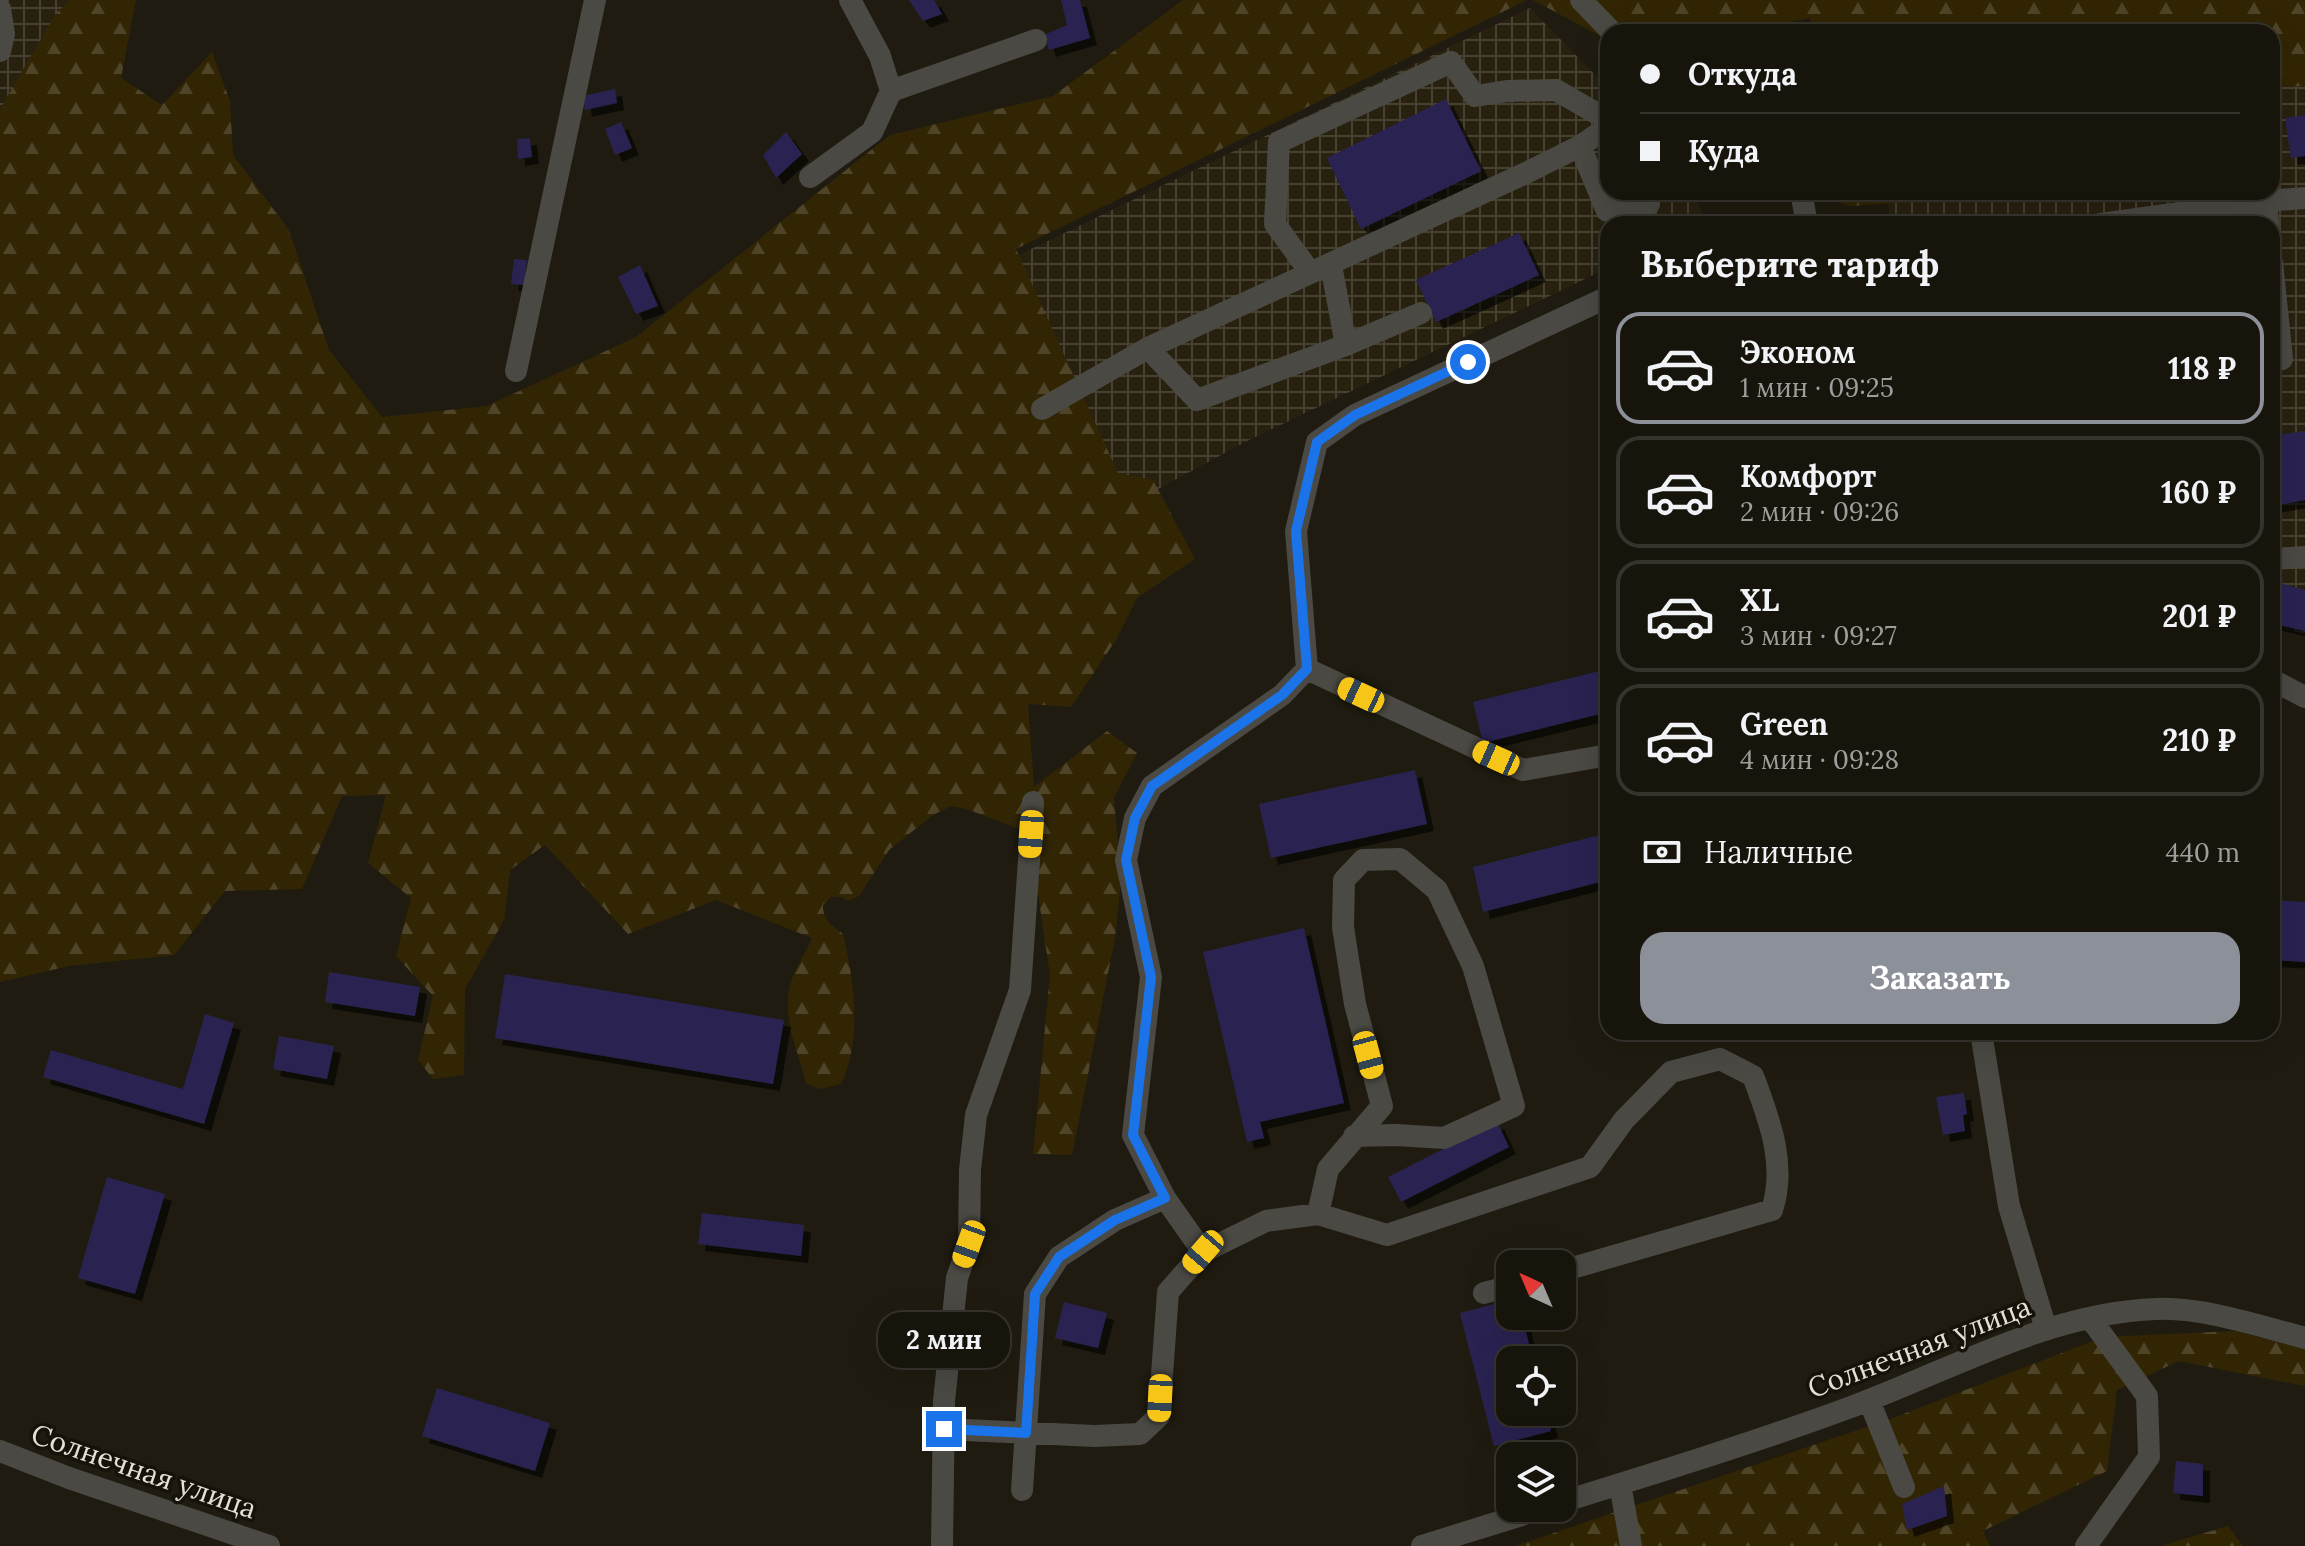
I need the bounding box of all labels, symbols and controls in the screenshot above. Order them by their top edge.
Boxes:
text: Откуда [1688,55,1797,93]
text: Куда [1688,132,1760,170]
text: Выберите тариф [1640,241,1939,287]
icon: car [1644,332,1716,404]
text: Эконом [1740,333,1856,371]
route start [1450,344,1486,380]
text: 118 ₽ [2168,349,2236,387]
text: 1 мин · 09:25 [1740,371,1894,404]
icon: car [1644,456,1716,528]
text: Комфорт [1740,457,1876,495]
text: 160 ₽ [2161,473,2236,511]
text: 2 мин · 09:26 [1740,495,1899,528]
icon: car [1644,580,1716,652]
text: XL [1740,581,1779,619]
text: 201 ₽ [2162,597,2236,635]
text: 3 мин · 09:27 [1740,619,1897,652]
car [1334,674,1388,716]
icon: car [1644,704,1716,776]
text: Green [1740,705,1828,743]
text: 210 ₽ [2162,721,2236,759]
car [1469,737,1523,779]
text: 4 мин · 09:28 [1740,743,1899,776]
car [1017,809,1045,859]
icon: cash [1640,830,1684,874]
text: Наличные [1704,833,1853,871]
text: 440 m [2166,836,2240,869]
button: Заказать [1640,932,2240,1024]
car [1350,1029,1386,1081]
car [950,1217,988,1271]
car [1178,1226,1228,1278]
north arrow [1496,1250,1576,1330]
map controls [1496,1250,1576,1522]
street label: Солнечная улица [1803,1288,2035,1406]
callout: 2 мин [878,1313,1010,1369]
text: 2 мин [906,1323,982,1356]
button: locate [1496,1346,1576,1426]
car [1147,1373,1173,1423]
route end [926,1411,962,1447]
street label: Солнечная улица [27,1416,261,1526]
button: layers [1496,1442,1576,1522]

